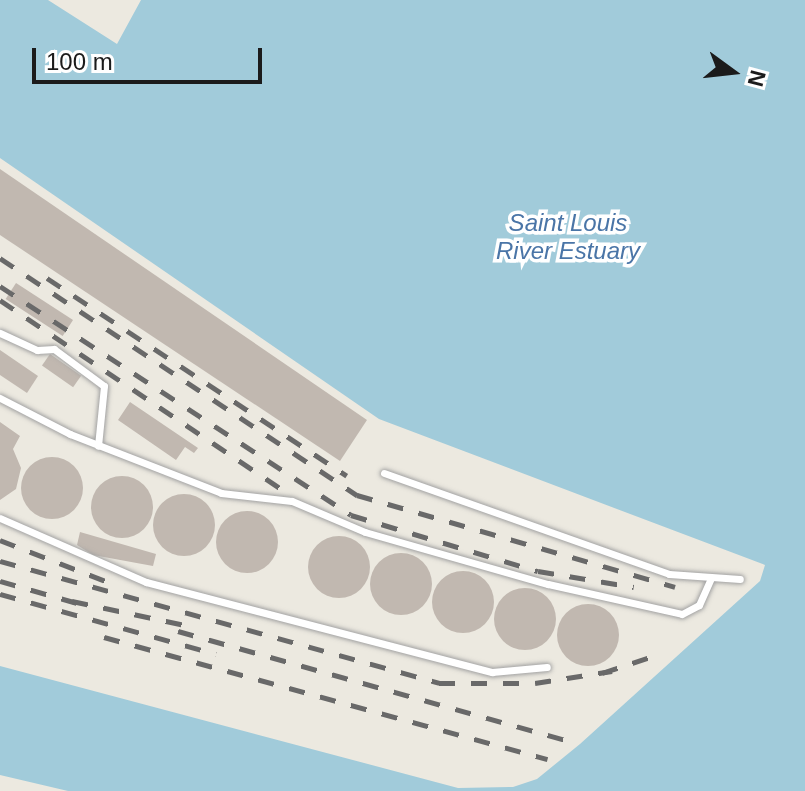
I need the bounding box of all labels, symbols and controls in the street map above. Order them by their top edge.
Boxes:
scale bar [36,32,266,82]
north arrow [693,32,773,112]
text: 100 m [46,48,113,75]
text: N [743,67,771,89]
water label: Saint Louis River Estuary [496,209,640,265]

